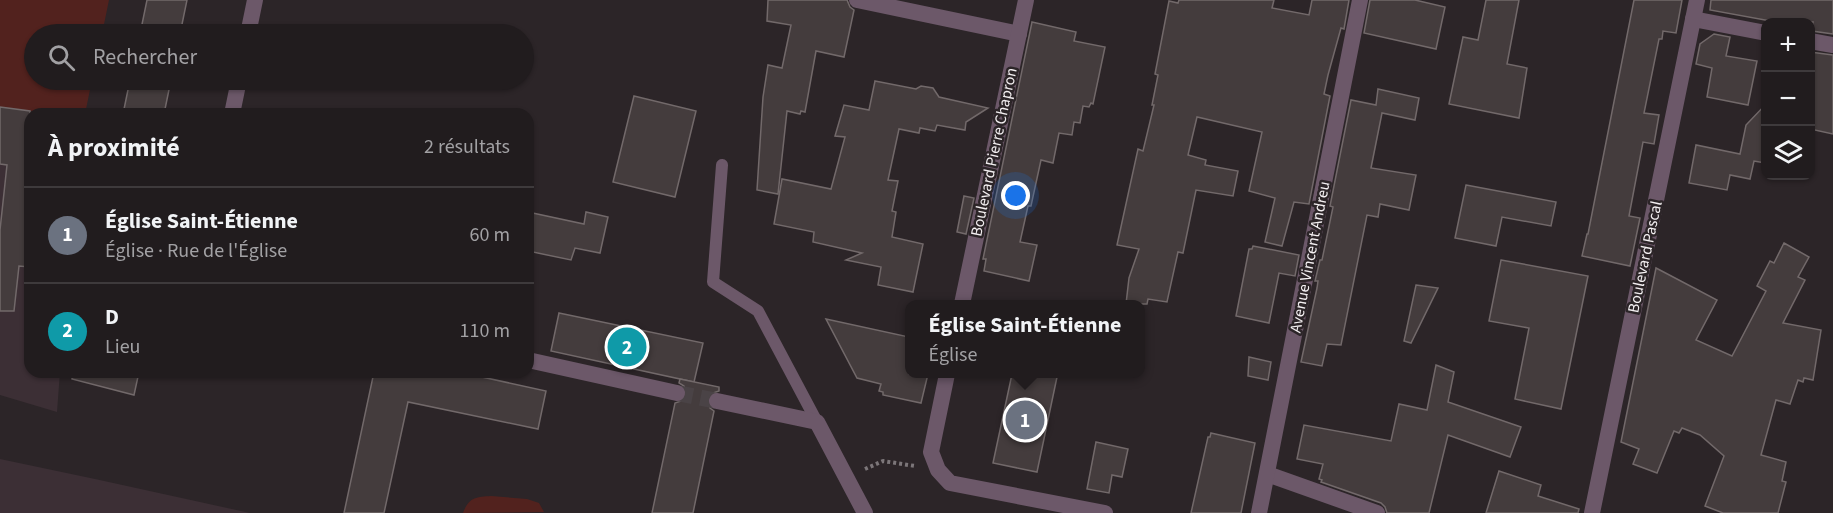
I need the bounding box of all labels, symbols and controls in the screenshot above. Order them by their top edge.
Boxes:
map controls [1761,18,1815,180]
button: + [1761,18,1815,72]
search box [24,24,534,90]
icon: search [45,41,78,74]
text: Rechercher [93,41,197,73]
street label: Boulevard Pierre Chapron [965,66,1023,238]
button: − [1761,72,1815,126]
button: layers [1761,126,1815,180]
text: À proximité [48,129,180,166]
text: 2 résultats [424,133,510,161]
street label: Avenue Vincent Andreu [1285,179,1335,335]
your location [1001,181,1030,210]
street label: Boulevard Pascal [1622,199,1668,315]
text: Église Saint-Étienne [105,205,298,237]
text: 1 [62,221,73,249]
text: 60 m [470,221,510,249]
text: Église · Rue de l'Église [105,237,287,265]
popup [905,300,1145,378]
text: D [105,301,119,333]
text: Église Saint-Étienne [928,309,1122,341]
text: 2 [62,317,73,345]
text: 110 m [460,317,510,345]
pin: 2 [608,324,646,370]
text: Lieu [105,333,140,361]
text: Église [928,341,977,369]
pin: 1 [1006,398,1044,442]

